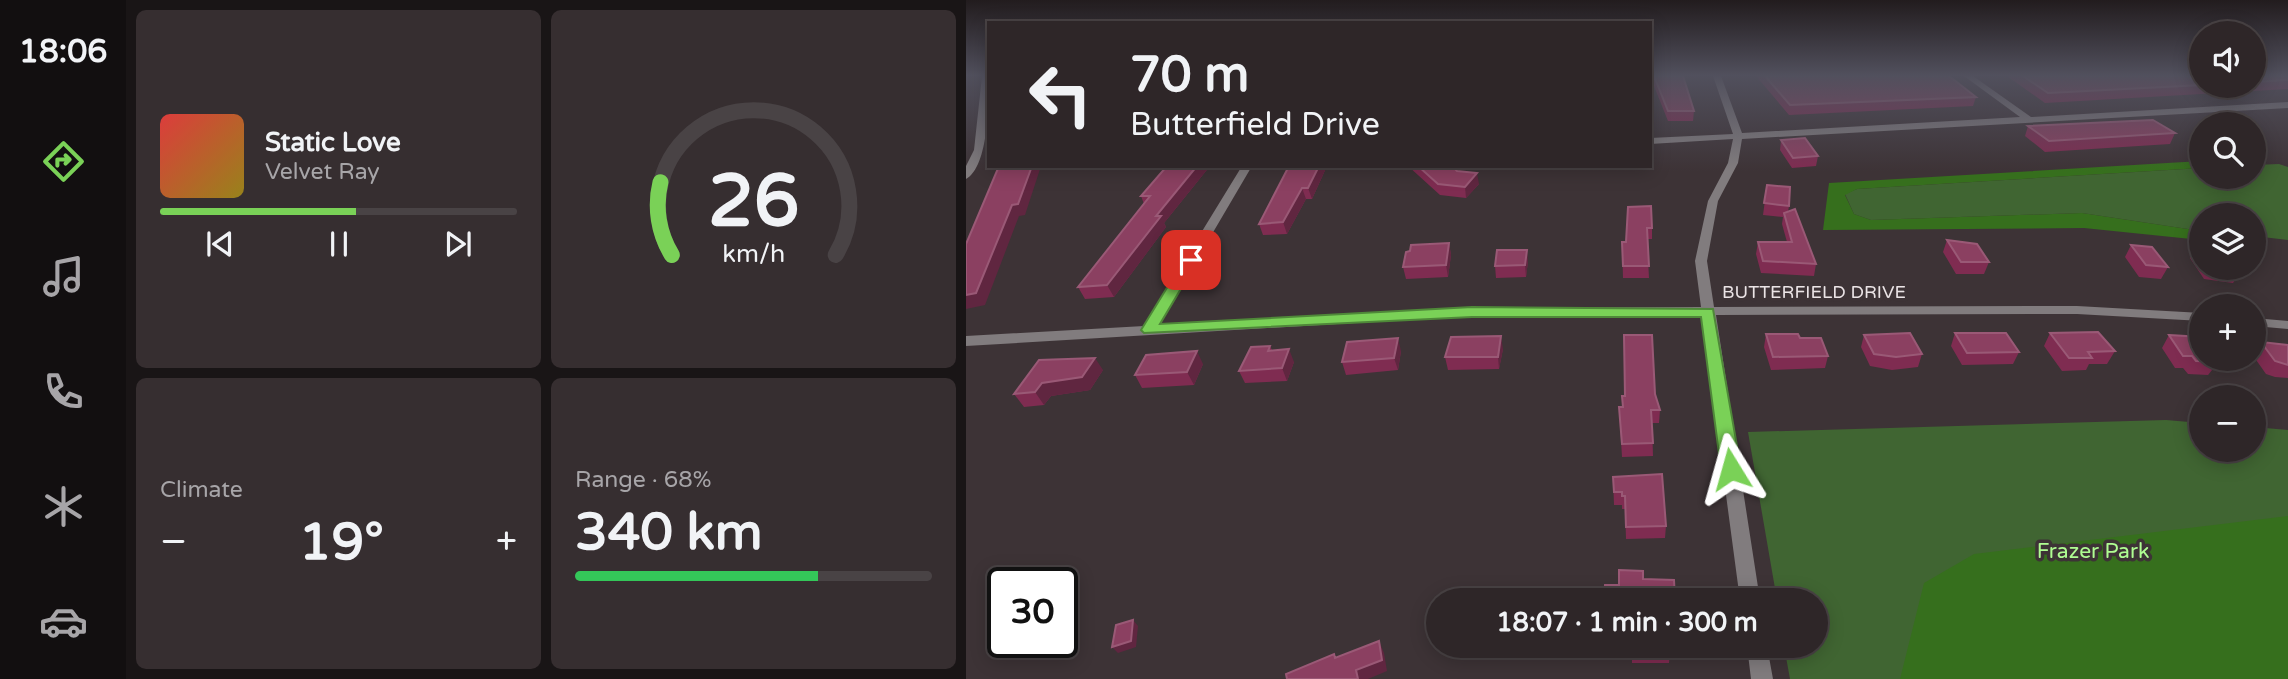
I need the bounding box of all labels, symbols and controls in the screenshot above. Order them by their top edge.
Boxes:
map controls [2189,21,2266,462]
button: sound [2189,21,2266,98]
text: 18:06 [19,33,107,71]
text: 70 m [1130,46,1249,105]
icon: left [1015,49,1106,140]
text: Butterfield Drive [1130,106,1380,144]
button: search [2189,112,2266,189]
text: Static Love [265,127,401,158]
icon: directions [39,137,88,186]
text: Velvet Ray [265,158,380,186]
text: 26 [708,158,799,246]
button: layers [2189,203,2266,280]
icon: previous [201,225,239,263]
icon: pause [320,225,358,263]
icon: next [439,225,477,263]
pin [1161,230,1221,290]
text: km/h [722,239,785,269]
icon: arrive [1172,241,1210,279]
icon: music [39,252,88,301]
street label: BUTTERFIELD DRIVE [1722,281,1906,303]
button: + [2189,294,2266,371]
icon: phone [39,367,88,416]
button: − [2189,385,2266,462]
position arrow [1694,432,1768,506]
text: Range · 68% [575,466,711,494]
text: Climate [160,476,243,504]
icon: climate [39,482,88,531]
text: 340 km [575,501,763,564]
text: 19° [299,511,384,574]
text: − [160,519,187,565]
text: + [496,519,517,565]
park label: Frazer Park [2037,539,2149,564]
speed limit sign: 30 [987,567,1078,658]
icon: car [39,597,88,646]
text: 18:07 · 1 min · 300 m [1496,607,1758,638]

